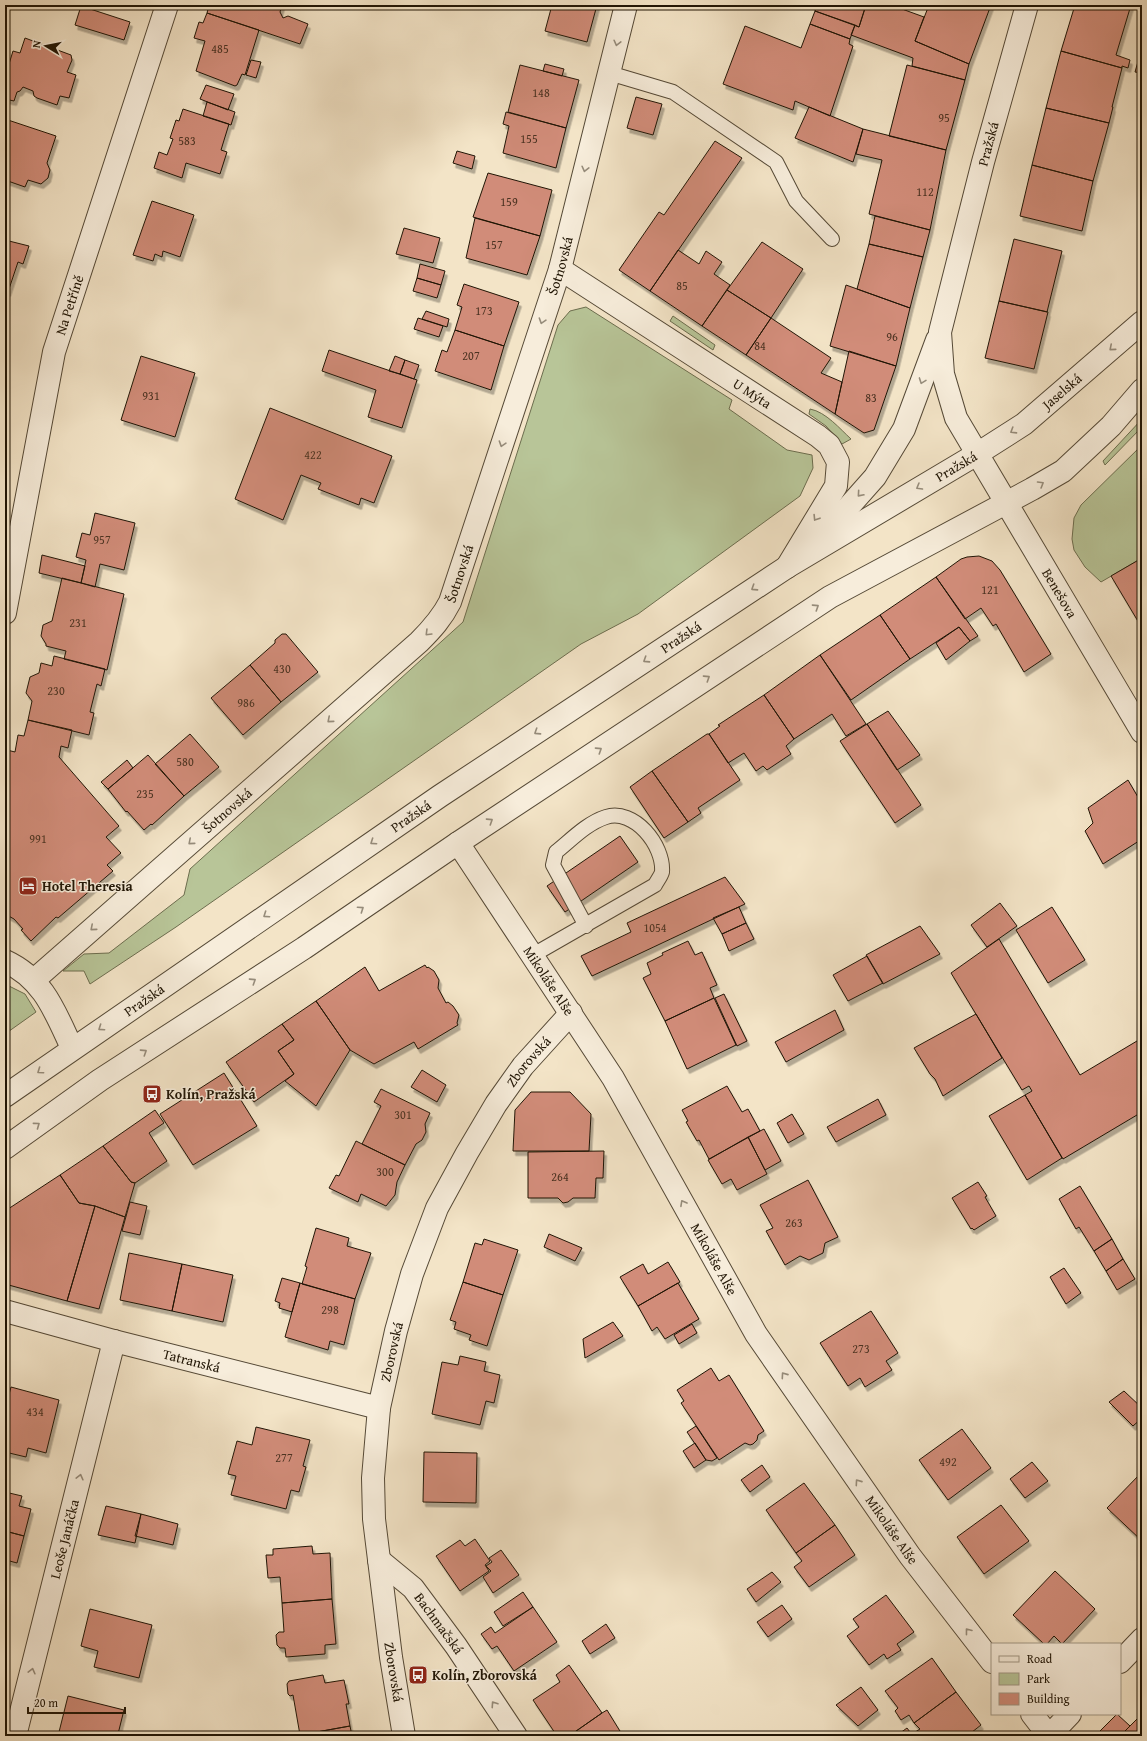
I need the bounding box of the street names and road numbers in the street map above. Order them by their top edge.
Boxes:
street label: Pražská [972,119,1004,168]
street label: Šotnovská [542,234,578,298]
street label: Na Petříně [50,272,89,338]
street label: Jaselská [1036,368,1086,415]
street label: U Mýta [729,374,776,414]
street label: Pražská [932,446,981,487]
street label: Šotnovská [440,542,478,605]
street label: Benešova [1037,565,1083,622]
street label: Pražská [656,616,706,658]
street label: Šotnovská [198,783,257,838]
street label: Pražská [387,795,435,837]
street label: Mikoláše Alše [519,942,579,1020]
street label: Pražská [120,979,169,1021]
street label: Zborovská [501,1032,556,1091]
street label: Mikoláše Alše [686,1219,743,1299]
street label: Zborovská [375,1319,408,1383]
street label: Tatranská [161,1344,223,1378]
street label: Mikoláše Alše [861,1491,923,1569]
street label: Leoše Janáčka [45,1497,84,1581]
street label: Bachmačská [410,1588,469,1658]
street label: Zborovská [379,1641,409,1704]

